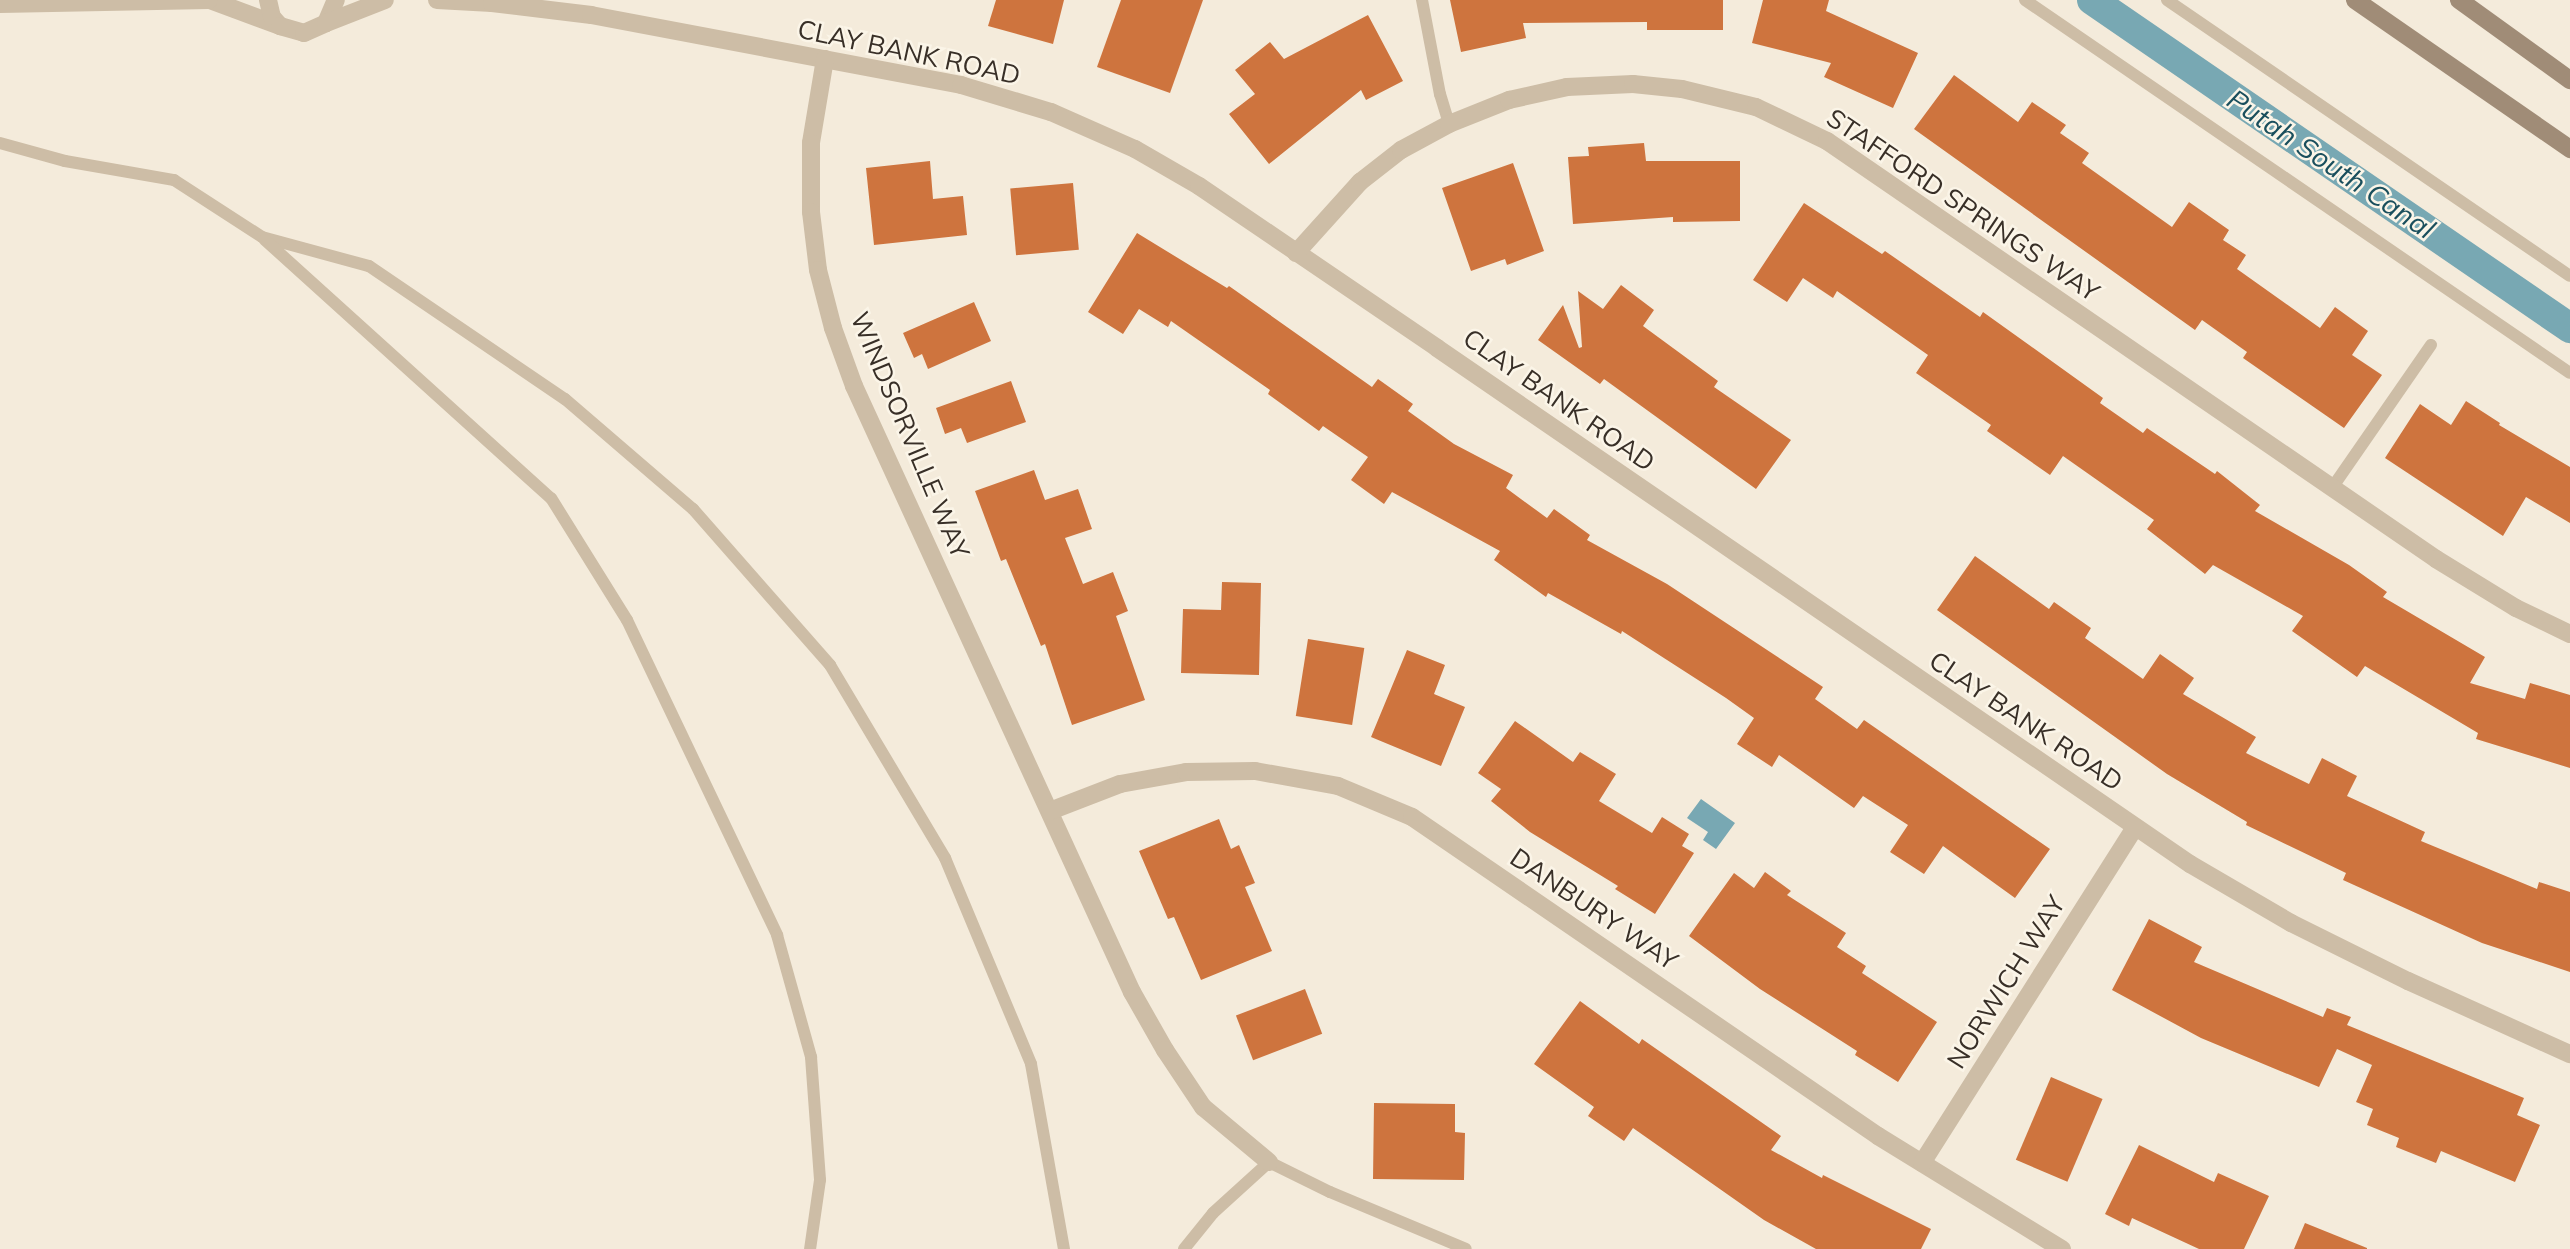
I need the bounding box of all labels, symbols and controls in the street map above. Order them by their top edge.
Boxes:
street label: CLAY BANK ROAD [795,13,1023,91]
water label: Putah South Canal [2221,82,2441,246]
street label: STAFFORD SPRINGS WAY [1821,102,2105,308]
street label: WINDSORVILLE WAY [844,307,976,563]
street label: CLAY BANK ROAD [1457,322,1661,478]
street label: CLAY BANK ROAD [1923,645,2129,797]
street label: DANBURY WAY [1504,841,1684,977]
street label: NORWICH WAY [1940,890,2072,1074]

